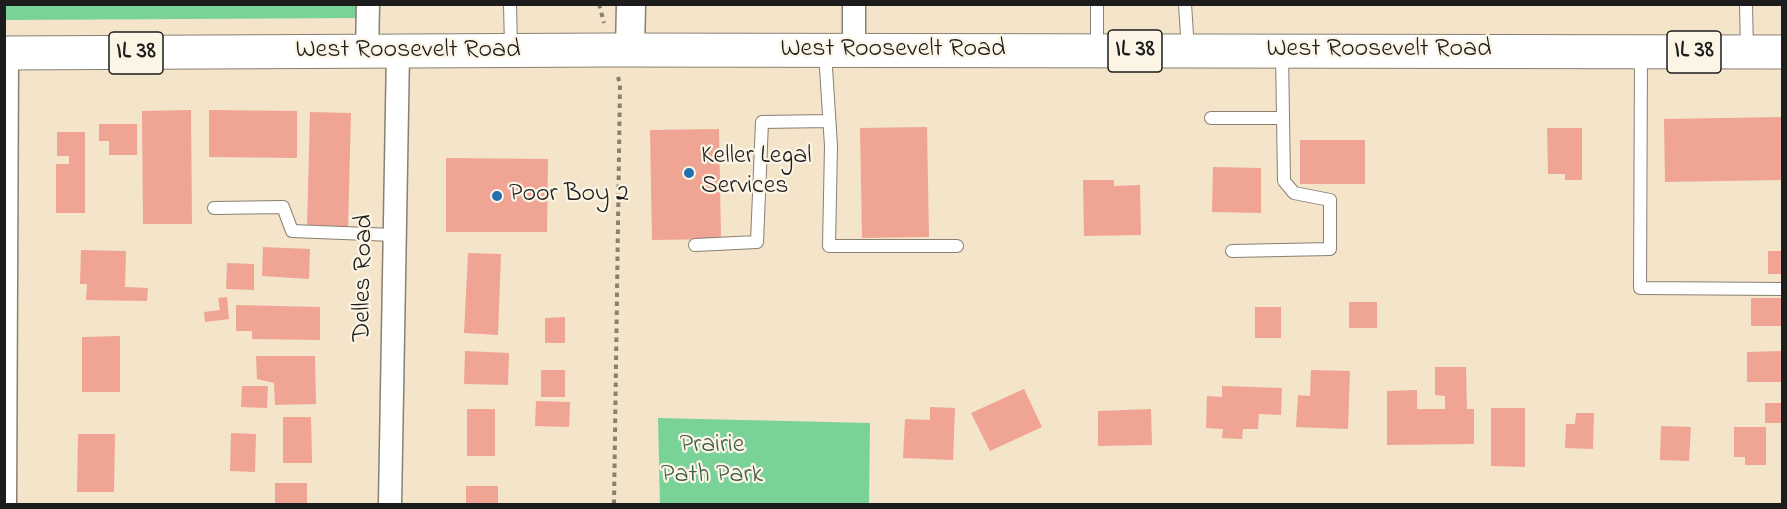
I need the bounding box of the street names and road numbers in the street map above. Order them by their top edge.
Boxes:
road number: IL 38 [1108,30,1162,72]
road number: IL 38 [1667,31,1721,73]
road number: IL 38 [109,32,163,74]
street label: West Roosevelt Road [780,35,1006,67]
street label: West Roosevelt Road [1266,35,1492,67]
street label: West Roosevelt Road [295,36,521,68]
street label: Delles Road [348,214,382,342]

